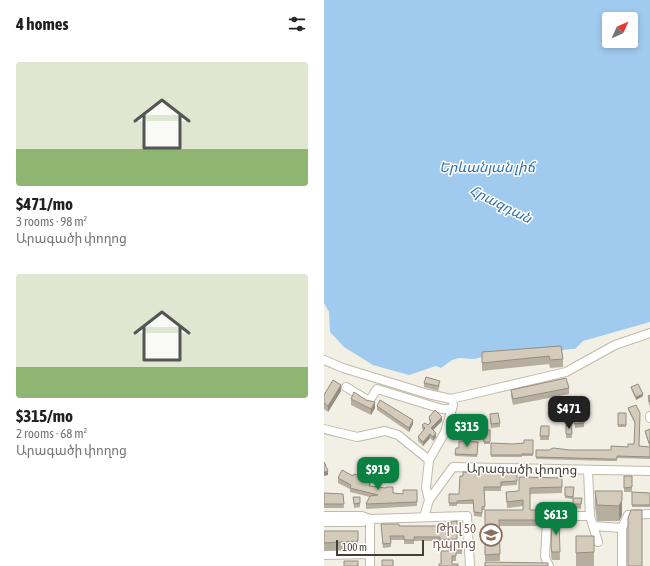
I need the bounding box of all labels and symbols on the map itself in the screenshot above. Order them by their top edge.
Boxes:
north arrow [602,12,638,48]
water label: Երևանյան լիճ [439,159,537,176]
water label: Հրազդան [467,182,535,228]
pin: $471 [545,396,593,430]
pin: $315 [443,414,491,448]
pin: $919 [354,457,402,491]
street label: Արագածի փողոց [466,461,578,477]
pin: $613 [532,502,580,536]
place label: Թիվ 50 դպրոց [432,521,476,551]
school or university icon: Թիվ 50 դպրոց [478,522,504,548]
scale bar [336,538,424,557]

